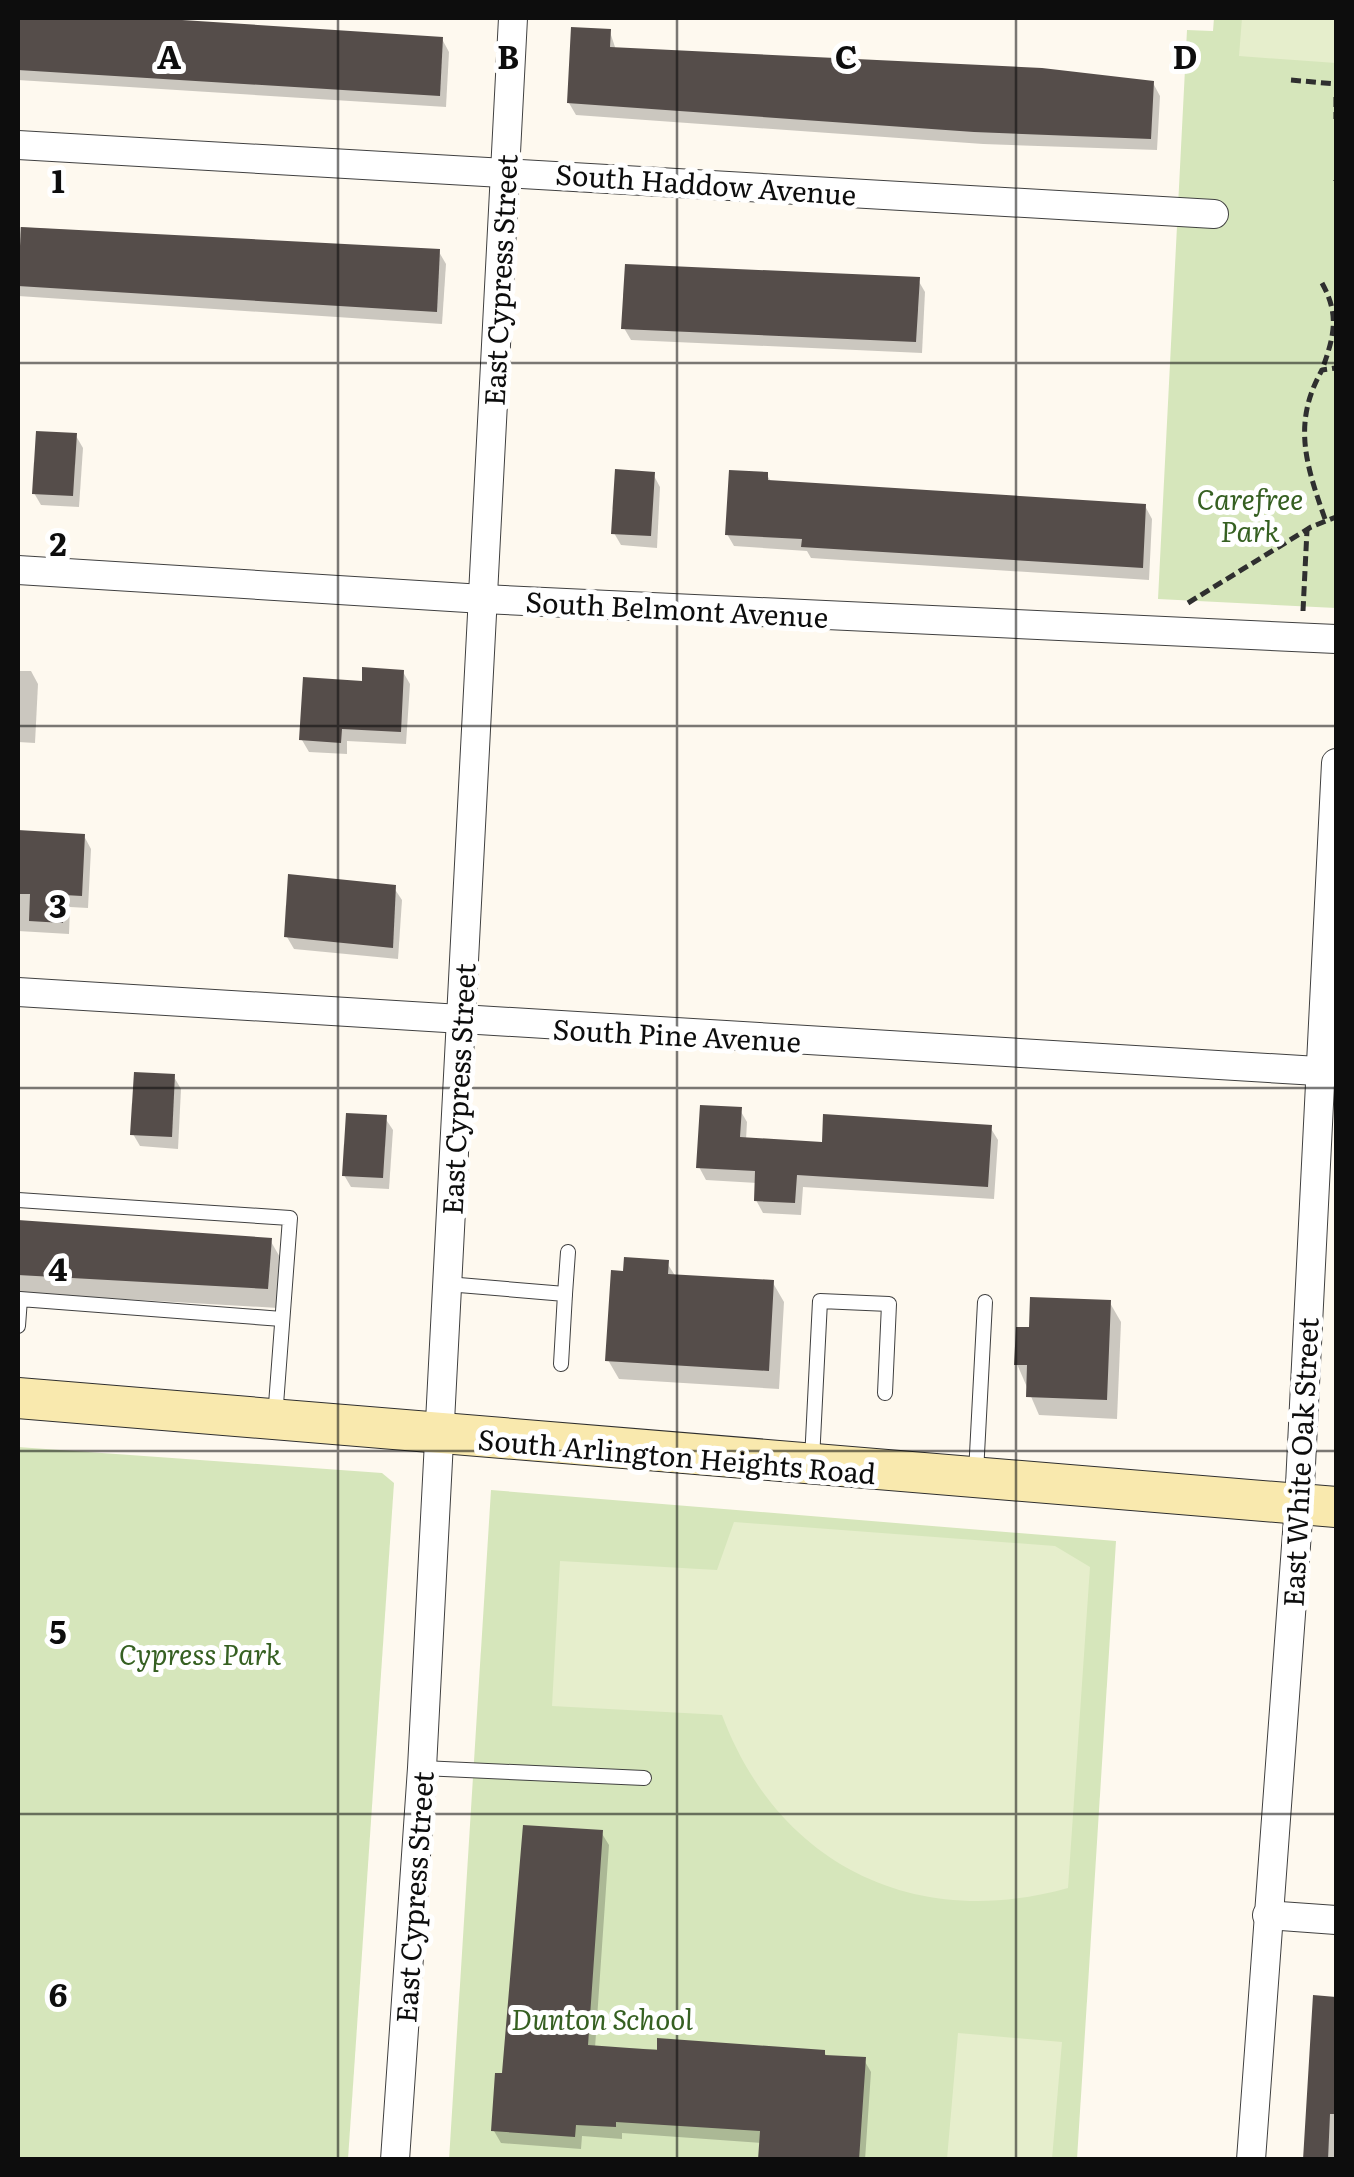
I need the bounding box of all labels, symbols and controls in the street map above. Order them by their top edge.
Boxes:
text: A [157,31,181,79]
text: B [497,31,519,79]
text: C [835,31,857,79]
text: D [1173,31,1197,79]
street label: East Cypress Street [471,152,527,407]
street label: South Haddow Avenue [554,152,858,214]
text: 1 [51,155,65,203]
park label: Carefree Park [1197,477,1303,551]
text: 2 [49,518,67,566]
street label: South Belmont Avenue [524,579,830,637]
text: 3 [49,880,67,928]
street label: East Cypress Street [429,961,485,1216]
street label: South Pine Avenue [552,1007,802,1061]
text: 4 [48,1243,68,1291]
street label: East White Oak Street [1270,1315,1328,1608]
street label: South Arlington Heights Road [476,1417,878,1493]
text: 5 [49,1606,67,1654]
park label: Cypress Park [119,1632,282,1674]
street label: East Cypress Street [383,1769,443,2024]
text: 6 [49,1969,67,2017]
park label: Dunton School [511,1997,693,2039]

